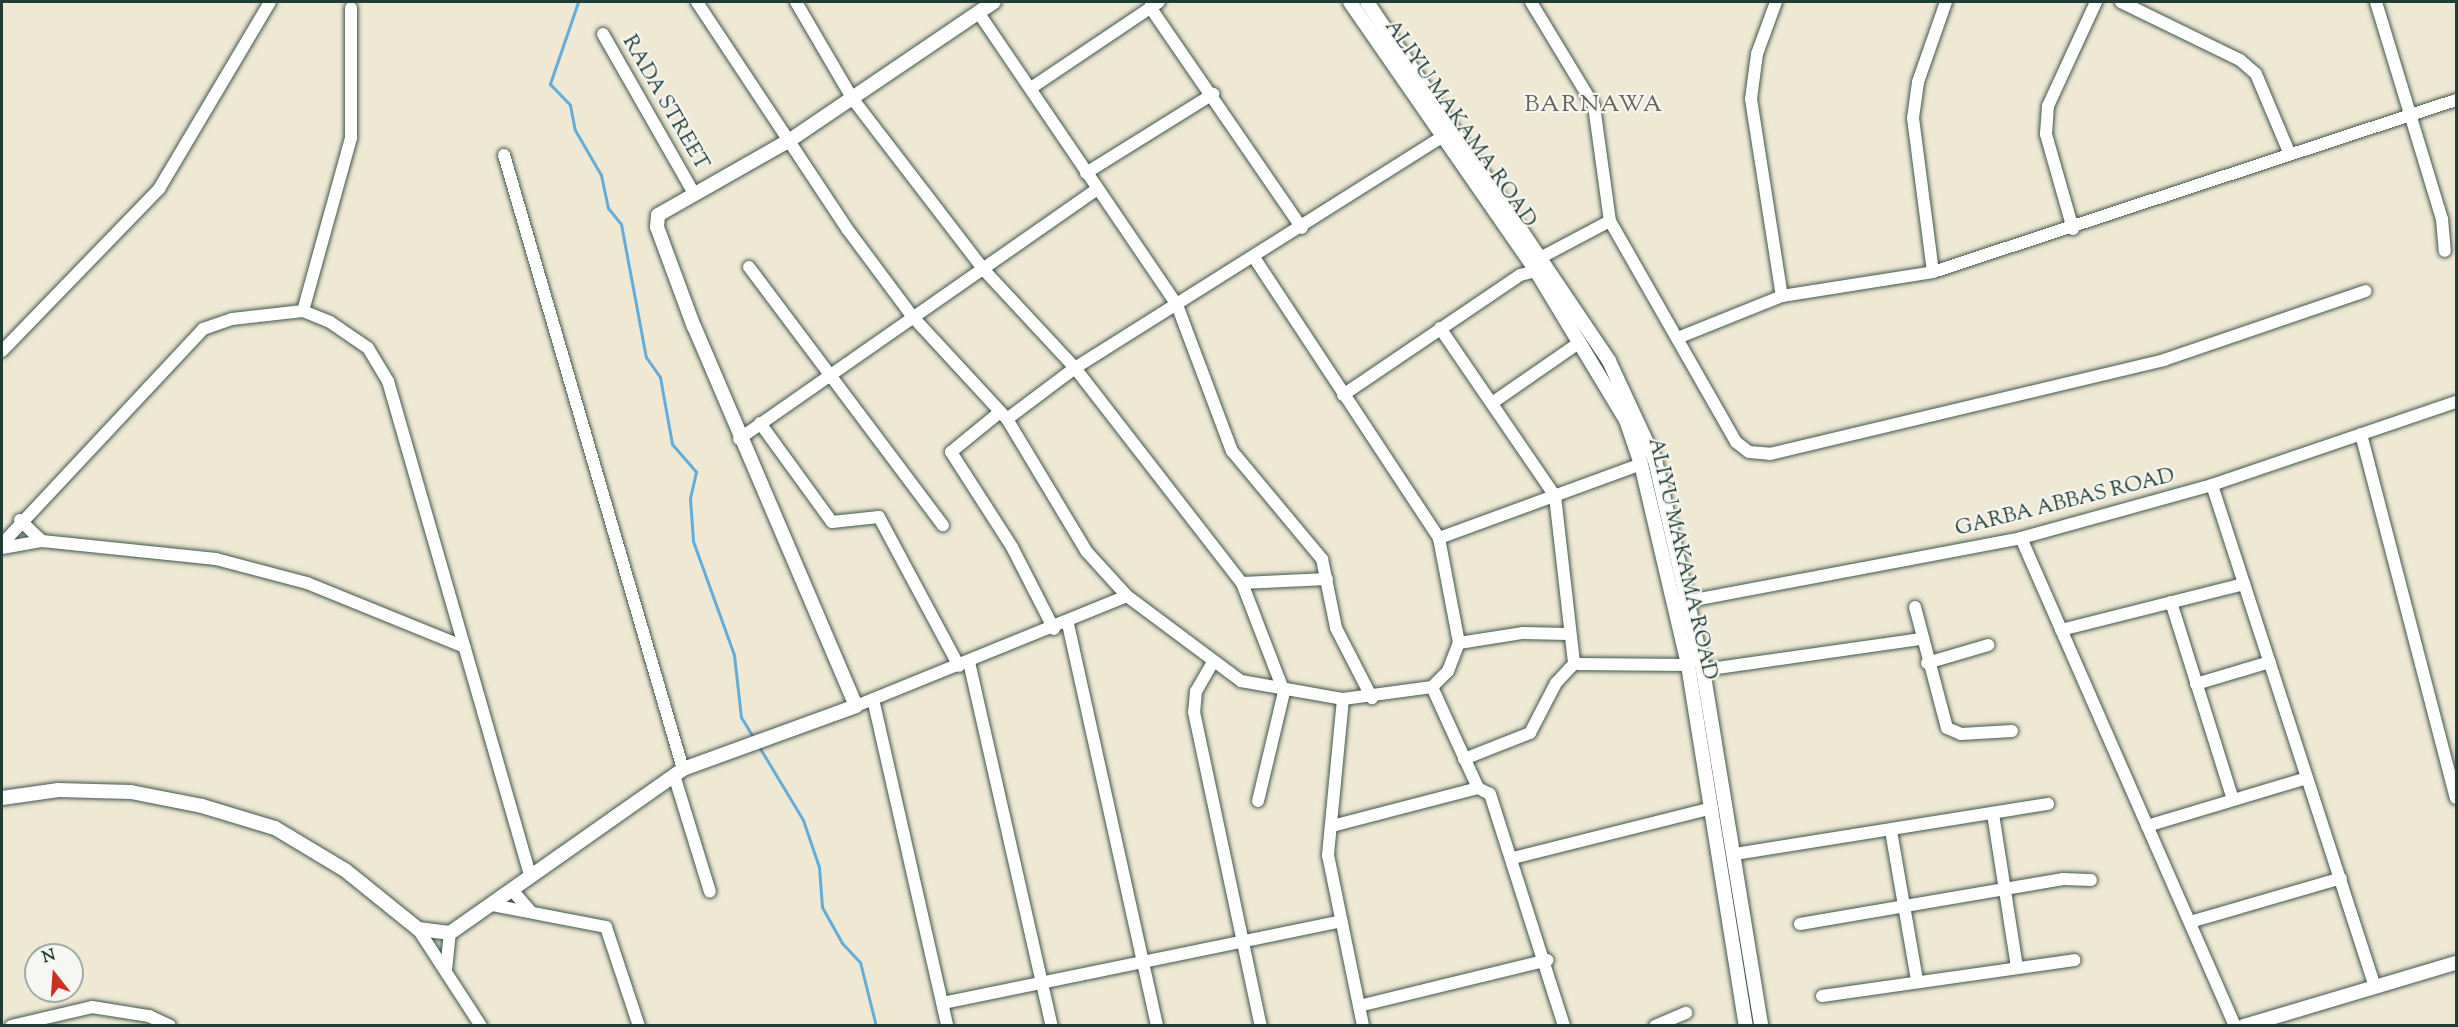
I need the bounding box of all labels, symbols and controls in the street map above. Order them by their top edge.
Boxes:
street label: ALIYU MAKAMA ROAD [1379,15,1541,233]
street label: RADA STREET [616,31,714,175]
district label: BARNAWA [1524,92,1664,120]
street label: ALIYU MAKAMA ROAD [1642,436,1722,682]
street label: GARBA ABBAS ROAD [1953,464,2177,542]
north arrow [24,943,84,1003]
text: N [40,944,59,970]

